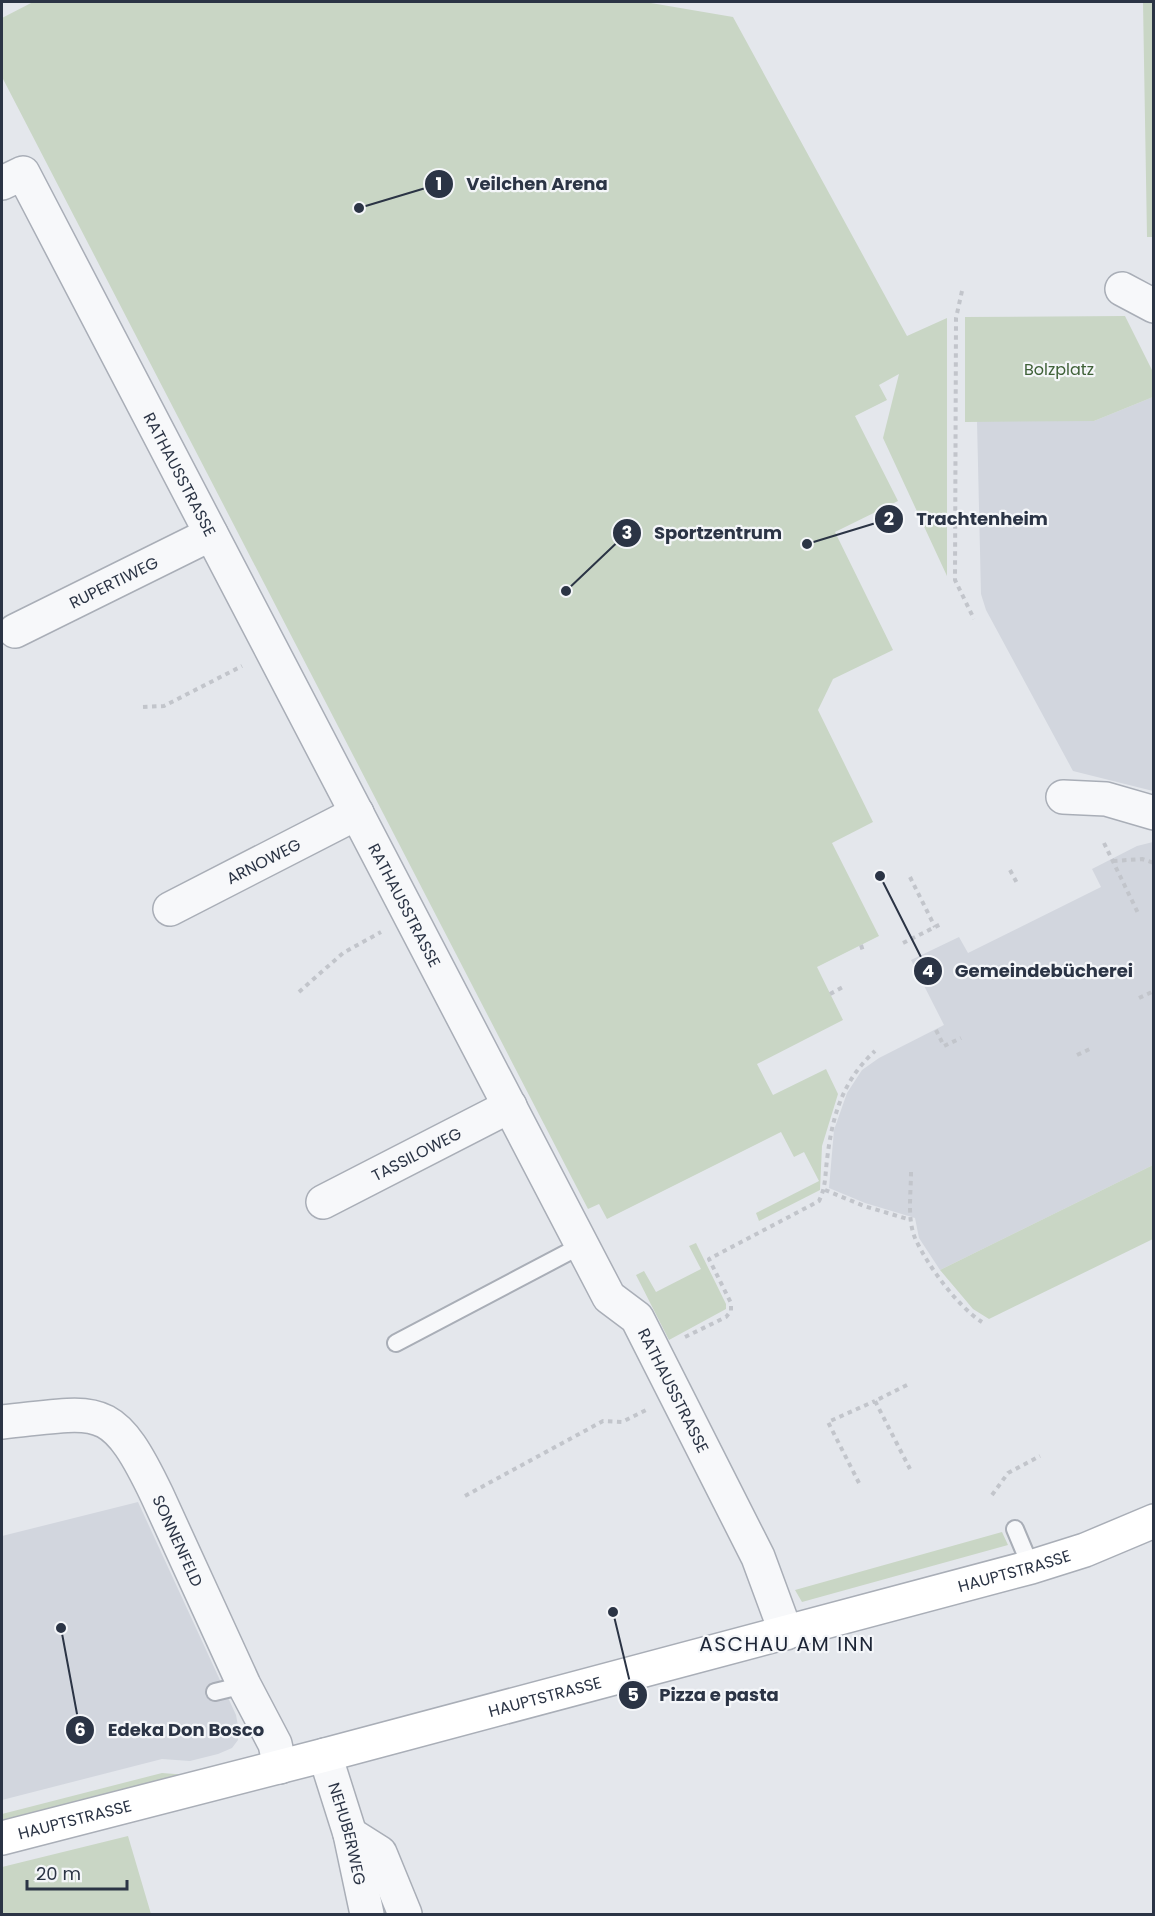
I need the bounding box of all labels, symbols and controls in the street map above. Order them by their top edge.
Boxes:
callout: Veilchen Arena [424,166,620,202]
text: 1 [436,171,442,196]
text: Veilchen Arena [466,171,608,196]
park label: Bolzplatz [1024,358,1094,381]
street label: RATHAUSSTRASSE [138,408,221,541]
callout: Trachtenheim [874,501,1059,537]
text: 2 [884,506,894,531]
text: Trachtenheim [916,506,1048,531]
callout: Sportzentrum [612,515,794,551]
text: 3 [622,520,632,545]
text: Sportzentrum [654,520,782,545]
street label: RUPERTIWEG [65,551,162,614]
street label: ARNOWEG [223,833,305,890]
street label: RATHAUSSTRASSE [362,839,446,971]
callout: Gemeindebücherei [913,953,1145,989]
text: 4 [922,958,934,983]
text: Gemeindebücherei [955,958,1133,983]
street label: TASSILOWEG [368,1122,465,1187]
street label: RATHAUSSTRASSE [632,1324,714,1457]
street label: SONNENFELD [147,1491,208,1590]
street label: HAUPTSTRASSE [955,1544,1074,1598]
district label: ASCHAU AM INN [699,1630,875,1658]
street label: HAUPTSTRASSE [486,1671,604,1723]
callout: Pizza e pasta [618,1677,791,1713]
text: 5 [627,1682,639,1707]
text: Pizza e pasta [659,1682,779,1707]
callout: Edeka Don Bosco [65,1712,276,1748]
text: 6 [74,1717,86,1742]
text: Edeka Don Bosco [108,1717,264,1742]
street label: NEHUBERWEG [322,1780,372,1887]
street label: HAUPTSTRASSE [16,1794,134,1845]
scale bar [27,1853,128,1891]
text: 20 m [36,1861,81,1886]

